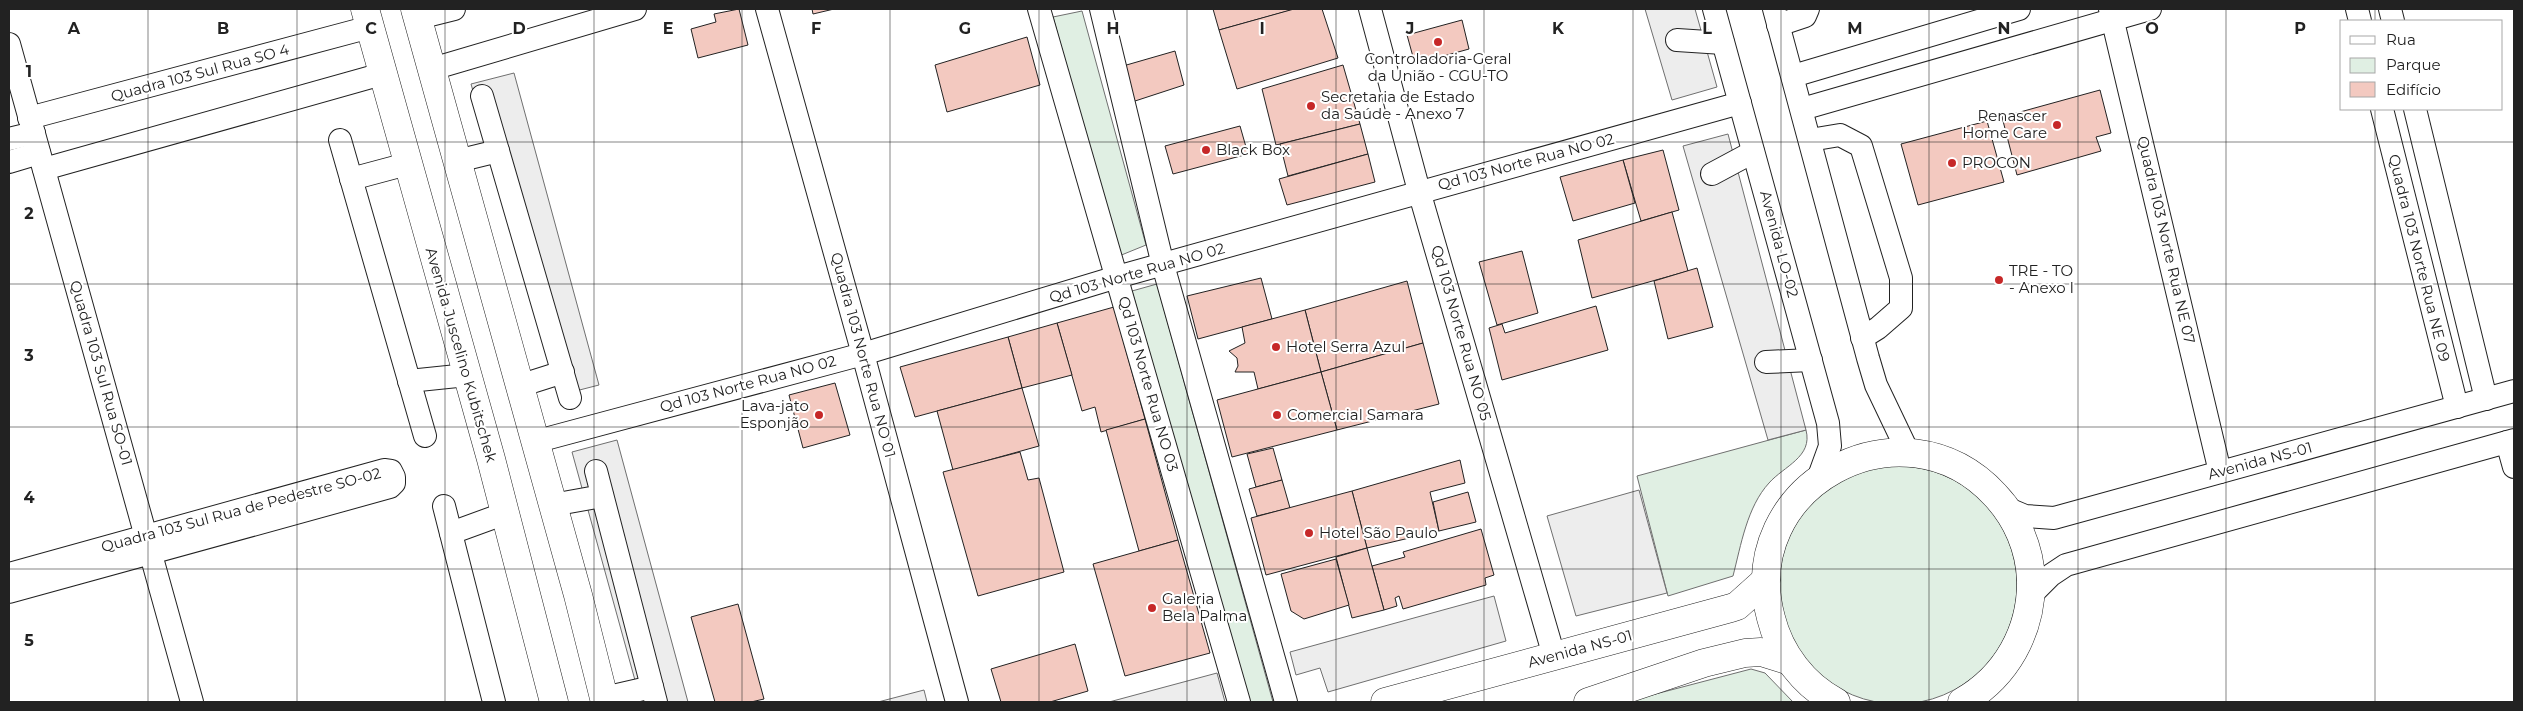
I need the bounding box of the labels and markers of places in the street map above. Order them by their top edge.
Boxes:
marker: Controladoria-Geral da União - CGU-TO [1432,36,1444,48]
place label: Controladoria-Geral da União - CGU-TO [1364,49,1512,85]
place label: Secretaria de Estado da Saúde - Anexo 7 [1321,87,1475,123]
marker: Secretaria de Estado da Saúde - Anexo 7 [1305,100,1317,112]
place label: Renascer Home Care [1962,106,2047,142]
marker: Renascer Home Care [2051,119,2063,131]
place label: Black Box [1216,140,1290,159]
marker: Black Box [1200,144,1212,156]
place label: PROCON [1962,153,2031,172]
marker: PROCON [1946,157,1958,169]
place label: TRE - TO - Anexo I [2009,261,2074,297]
marker: TRE - TO - Anexo I [1993,274,2005,286]
place label: Hotel Serra Azul [1286,337,1405,356]
marker: Hotel Serra Azul [1270,341,1282,353]
place label: Lava-jato Esponjão [740,396,809,432]
place label: Comercial Samara [1287,405,1424,424]
marker: Lava-jato Esponjão [813,409,825,421]
marker: Comercial Samara [1271,409,1283,421]
place label: Hotel São Paulo [1319,523,1438,542]
marker: Hotel São Paulo [1303,527,1315,539]
place label: Galeria Bela Palma [1162,589,1247,625]
marker: Galeria Bela Palma [1146,602,1158,614]

